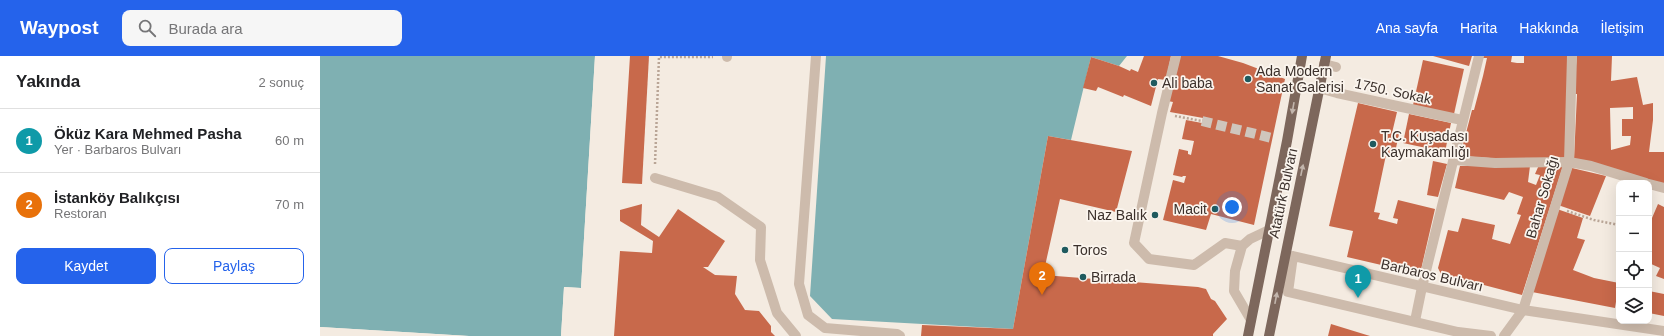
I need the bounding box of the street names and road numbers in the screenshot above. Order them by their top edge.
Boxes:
street label: 1750. Sokak [1353,75,1434,107]
street label: Atatürk Bulvarı [1266,146,1300,240]
street label: Bahar Sokağı [1523,154,1561,240]
street label: Barbaros Bulvarı [1379,255,1485,295]

